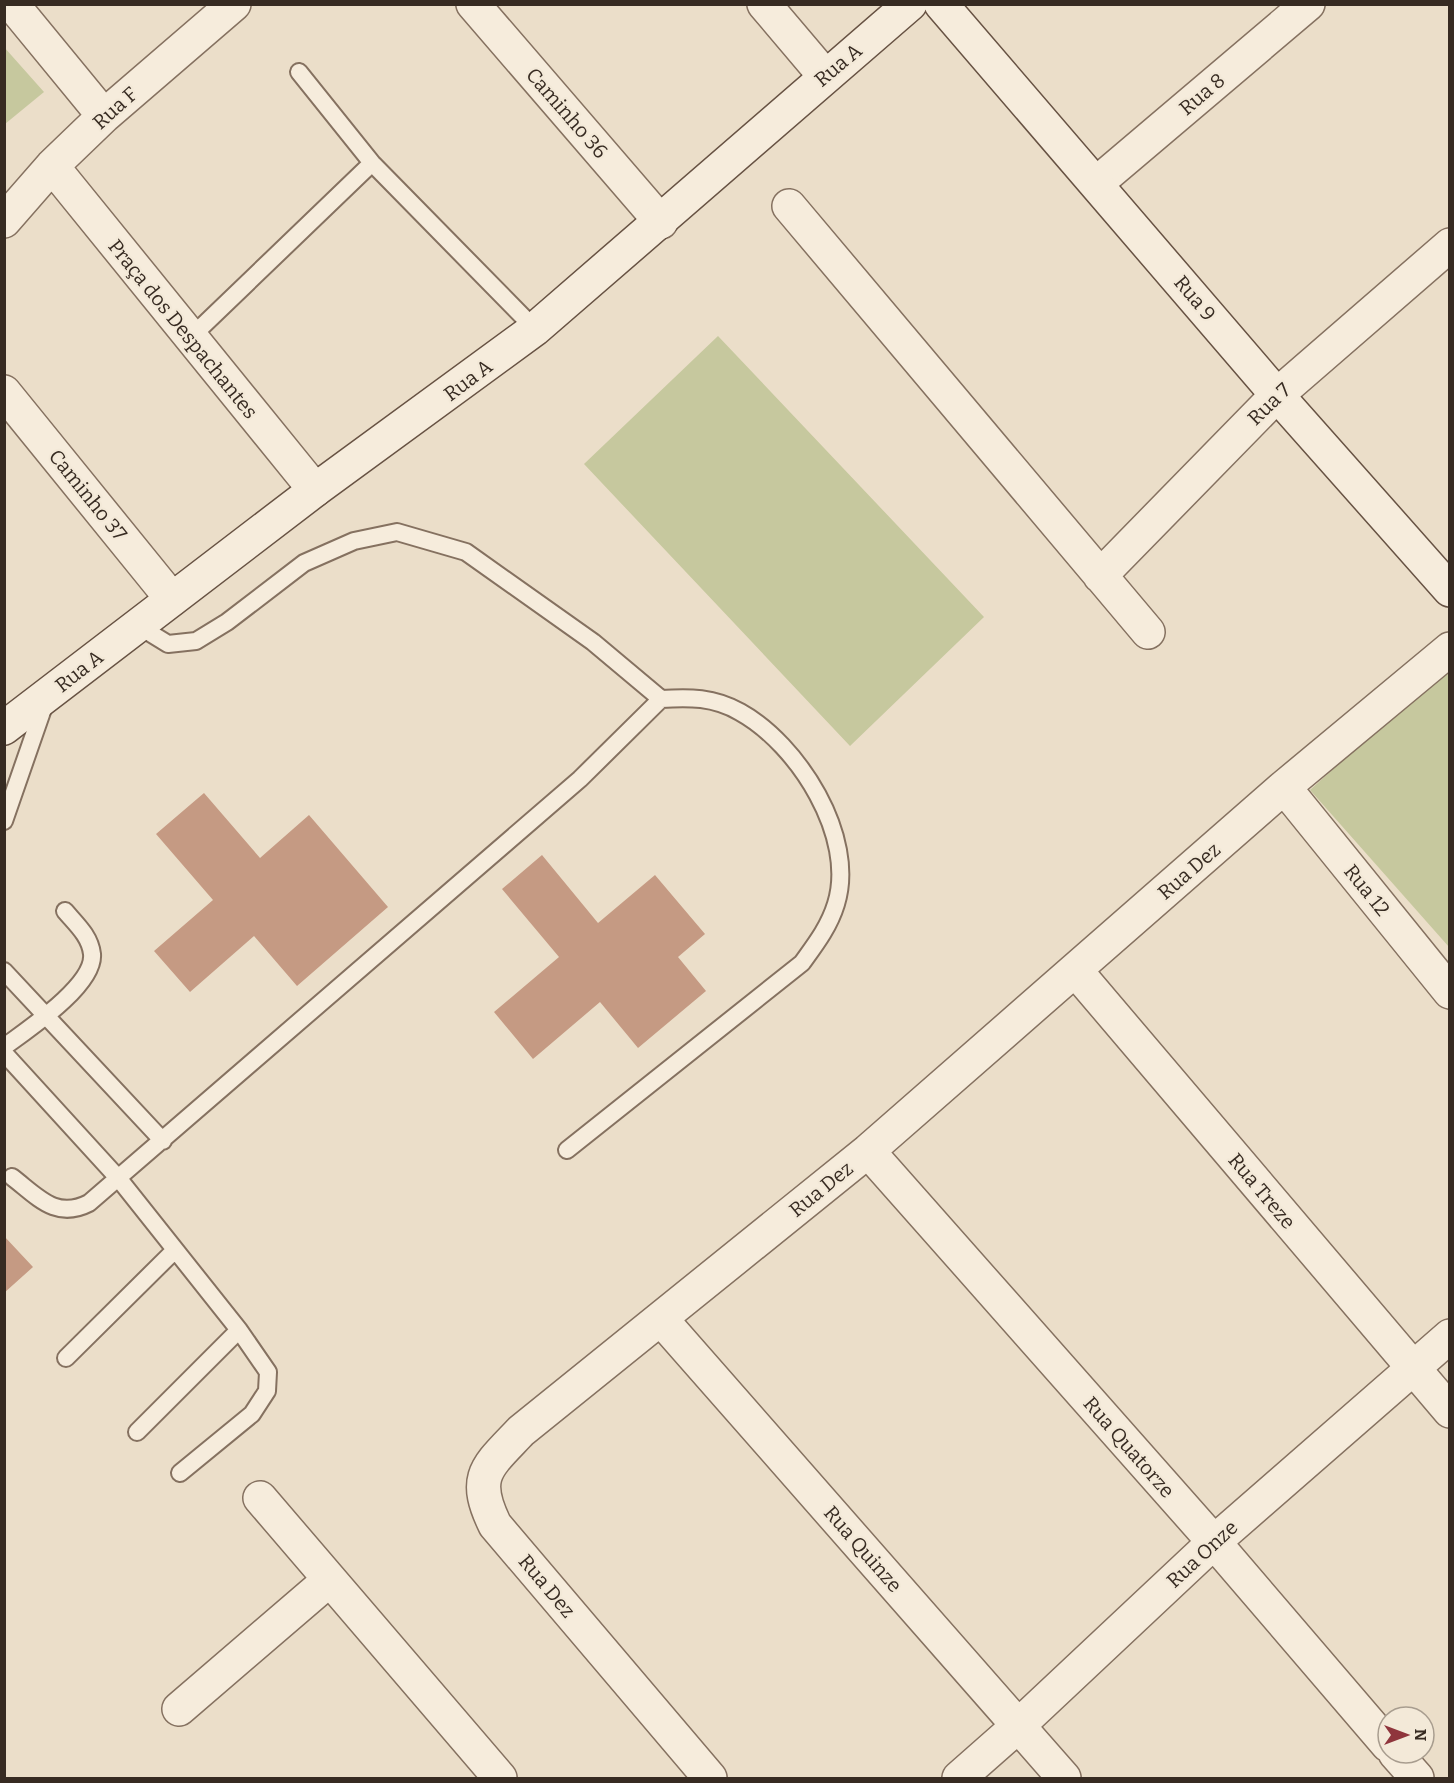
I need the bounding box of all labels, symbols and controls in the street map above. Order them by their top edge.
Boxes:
street label: Rua A [809,38,867,92]
street label: Caminho 36 [521,63,613,163]
street label: Rua 8 [1174,68,1230,120]
street label: Rua F [88,82,142,134]
street label: Praça dos Despachantes [103,235,263,423]
street label: Rua 9 [1169,270,1221,326]
street label: Rua A [439,354,498,406]
street label: Rua 7 [1243,378,1295,430]
street label: Caminho 37 [44,445,132,545]
street label: Rua A [50,644,108,697]
street label: Rua Dez [1153,837,1225,905]
street label: Rua 12 [1339,859,1395,921]
street label: Rua Treze [1223,1148,1301,1234]
street label: Rua Dez [784,1156,858,1222]
street label: Rua Quatorze [1079,1391,1179,1503]
street label: Rua Quinze [819,1501,907,1597]
street label: Rua Onze [1162,1515,1242,1593]
street label: Rua Dez [514,1550,580,1622]
north arrow [1376,1705,1436,1765]
text: N [1411,1729,1430,1741]

